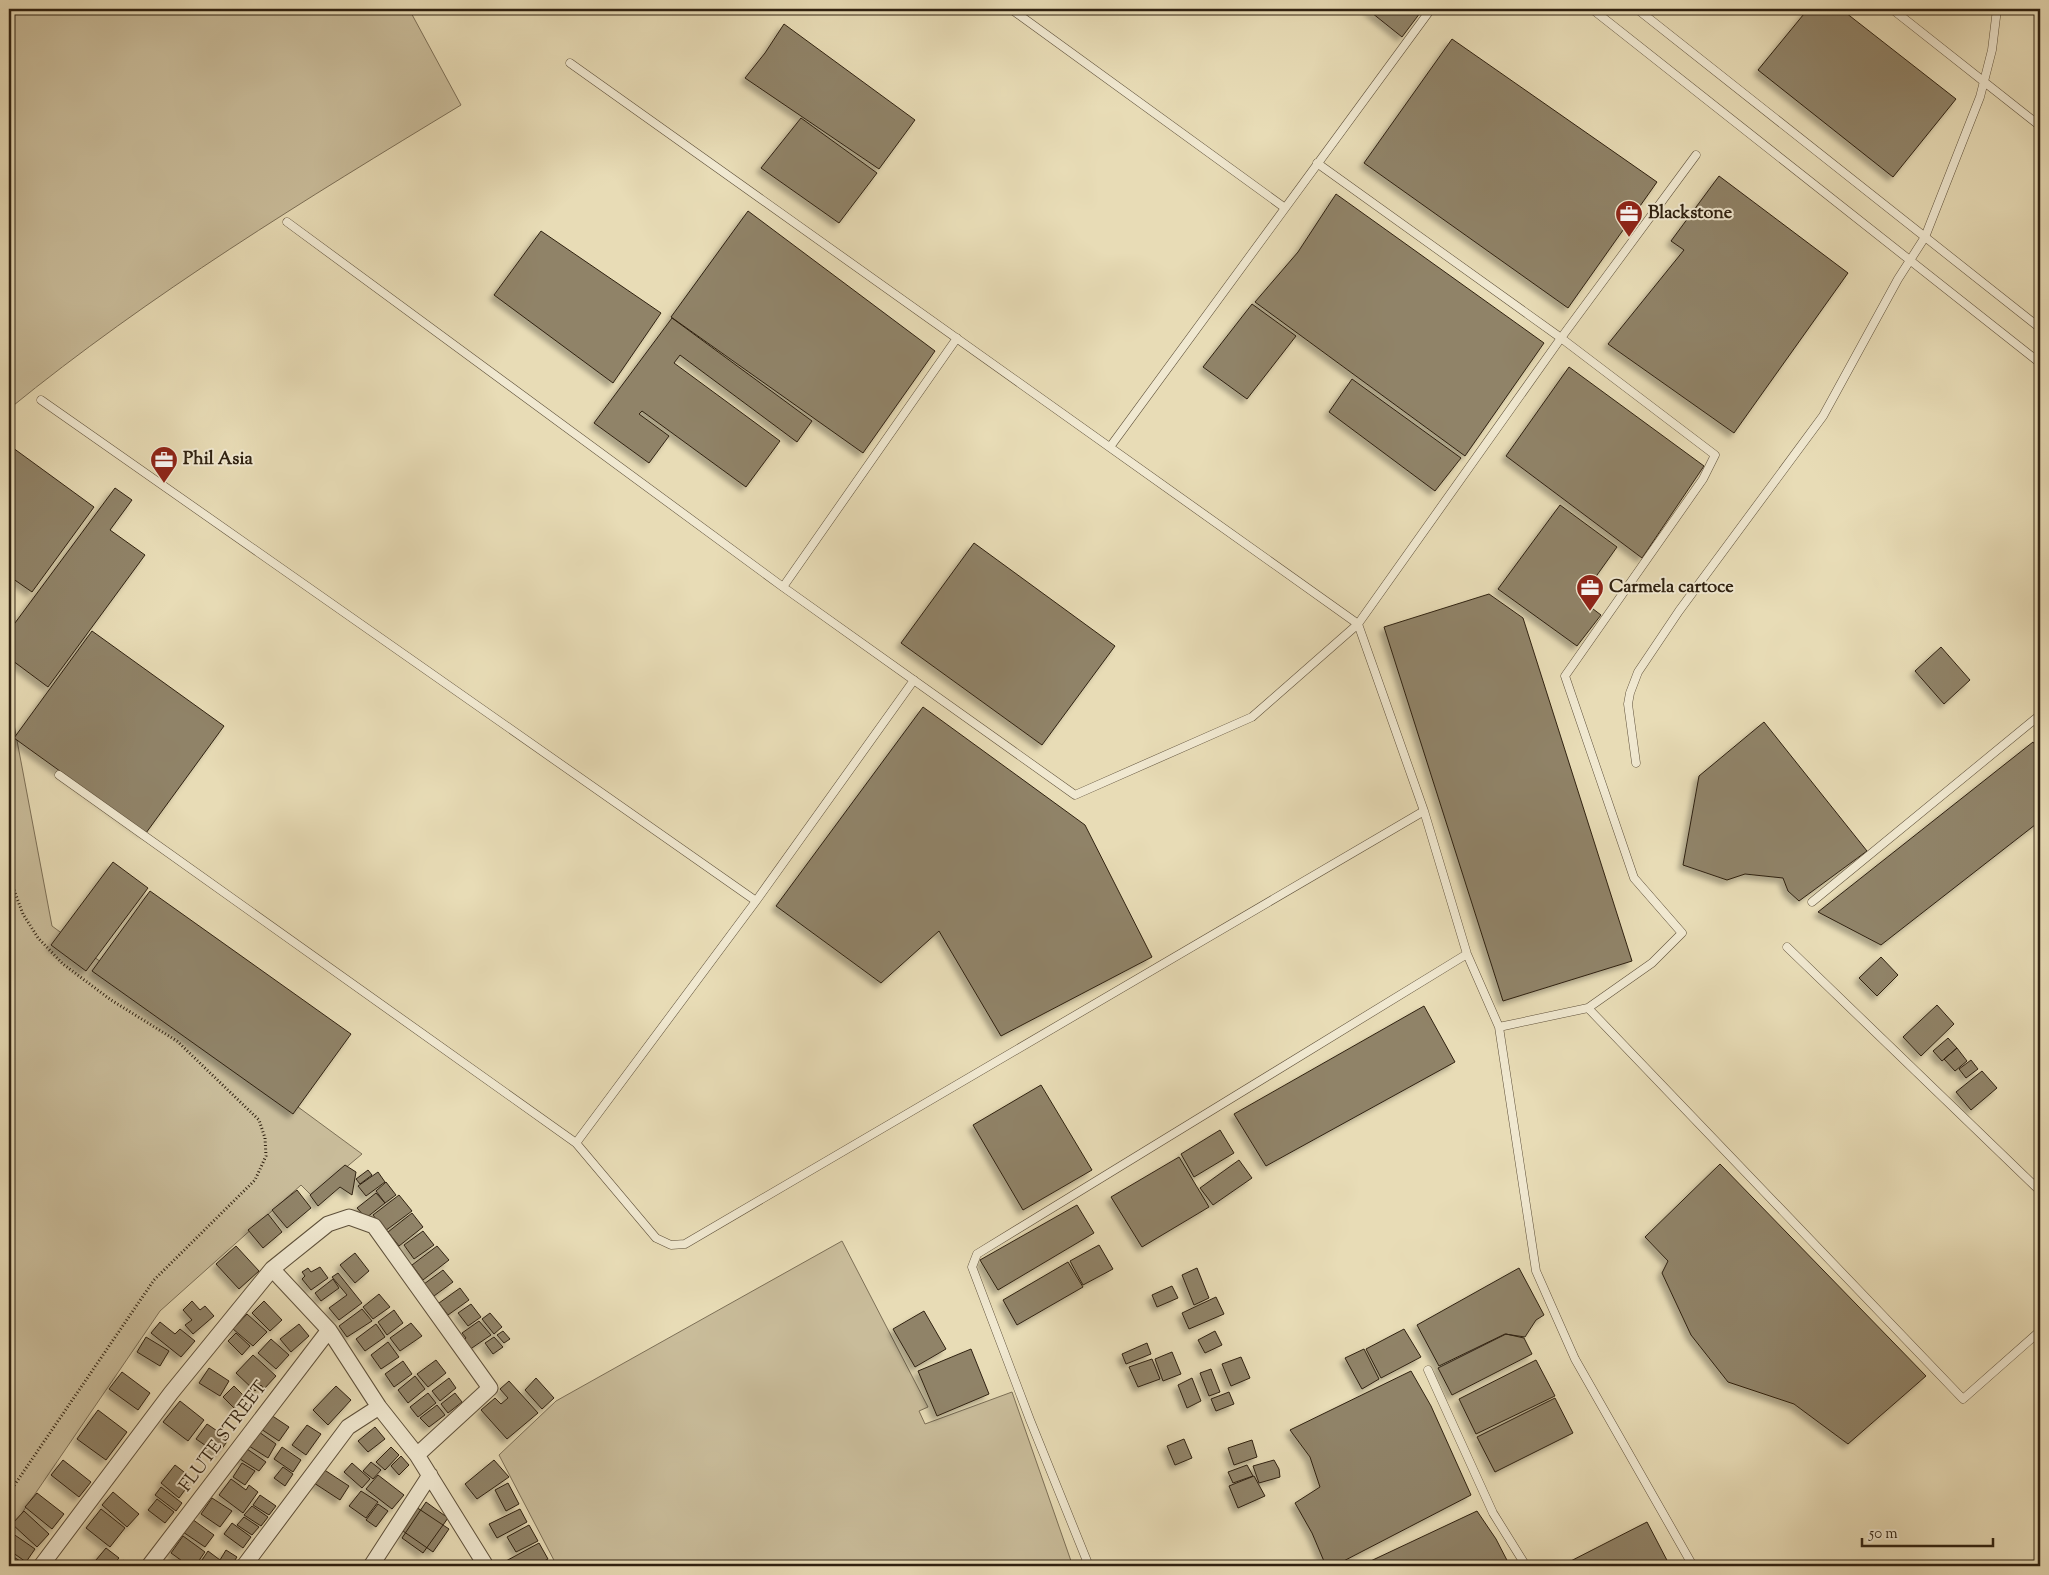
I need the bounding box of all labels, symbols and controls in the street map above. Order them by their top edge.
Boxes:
office icon: Blackstone [1614,199,1644,238]
place label: Blackstone [1648,201,1733,227]
office icon: Phil Asia [149,445,179,484]
place label: Phil Asia [183,447,253,473]
office icon: Carmela cartoce [1575,573,1605,612]
place label: Carmela cartoce [1609,575,1734,601]
street label: FLUTE STREET [174,1376,275,1498]
scale bar [1862,1515,1993,1547]
text: 50 m [1868,1524,1898,1545]

